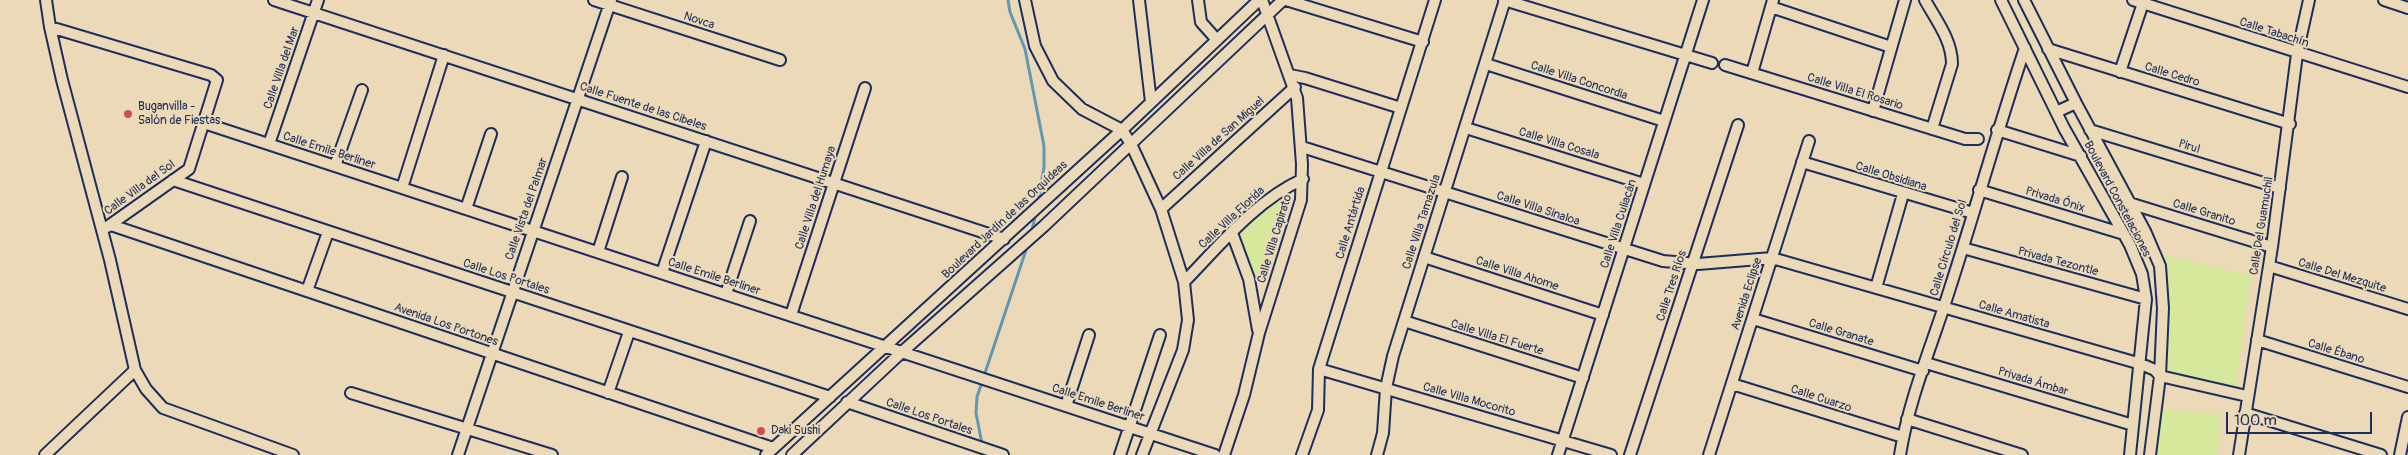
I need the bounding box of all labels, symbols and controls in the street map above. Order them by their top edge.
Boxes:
street label: Novca [682,9,716,33]
street label: Calle Tabachín [2237,15,2311,51]
street label: Calle Villa del Mar [261,25,303,111]
street label: Calle Villa Concordia [1529,59,1629,103]
street label: Calle Cedro [2143,60,2201,90]
street label: Calle Villa El Rosario [1805,71,1905,113]
street label: Calle Fuente de las Cibeles [578,80,708,134]
street label: Calle Villa de San Miguel [1170,94,1268,184]
place label: Buganvilla - Salón de Fiestas [138,100,220,128]
marker: Buganvilla - Salón de Fiestas [122,108,134,120]
street label: Calle Villa Cosala [1517,125,1601,163]
street label: Calle Emile Berliner [281,129,377,173]
street label: Pirul [2176,137,2202,157]
street label: Boulevard Constelaciones [2080,139,2154,259]
street label: Calle Villa del Humaya [792,144,840,252]
street label: Calle Vista del Palmar [503,156,551,262]
street label: Calle Villa del Sol [102,157,178,219]
street label: Boulevard Jardín de las Orquídeas [939,158,1071,282]
street label: Calle Obsidiana [1854,159,1928,195]
street label: Calle Villa Tamazula [1400,173,1444,271]
street label: Calle Del Guamuchil [2247,176,2277,276]
street label: Calle Villa Culiacán [1598,178,1640,270]
street label: Calle Villa Florida [1196,184,1268,252]
street label: Privada Ónix [2024,184,2086,216]
street label: Calle Antártida [1333,185,1369,261]
street label: Calle Villa Sinaloa [1495,189,1581,229]
street label: Calle Villa Capirato [1255,193,1295,285]
street label: Calle Granito [2171,197,2237,229]
street label: Calle Círculo del Sol [1928,198,1970,298]
street label: Privada Tezontle [2016,244,2100,280]
street label: Calle Tres Ríos [1654,249,1690,323]
street label: Calle Villa Ahome [1474,254,1560,294]
street label: Calle Emile Berliner [666,255,762,299]
street label: Calle Los Portales [461,256,551,298]
street label: Avenida Eclipse [1729,256,1765,332]
street label: Calle Del Mezquite [2296,256,2388,296]
street label: Calle Amatista [1977,298,2051,332]
street label: Avenida Los Portones [392,300,500,350]
street label: Calle Granate [1807,316,1875,350]
street label: Calle Villa El Fuerte [1449,317,1545,359]
street label: Calle Ébano [2306,337,2366,367]
street label: Privada Ámbar [1996,364,2070,400]
street label: Calle Villa Mocorito [1421,380,1517,420]
street label: Calle Emile Berliner [1050,381,1146,425]
street label: Calle Cuarzo [1789,382,1853,416]
street label: Calle Los Portales [884,395,974,439]
scale bar [2228,402,2374,434]
text: 100 m [2234,411,2277,430]
place label: Daki Sushi [771,424,820,438]
marker: Daki Sushi [755,425,767,437]

